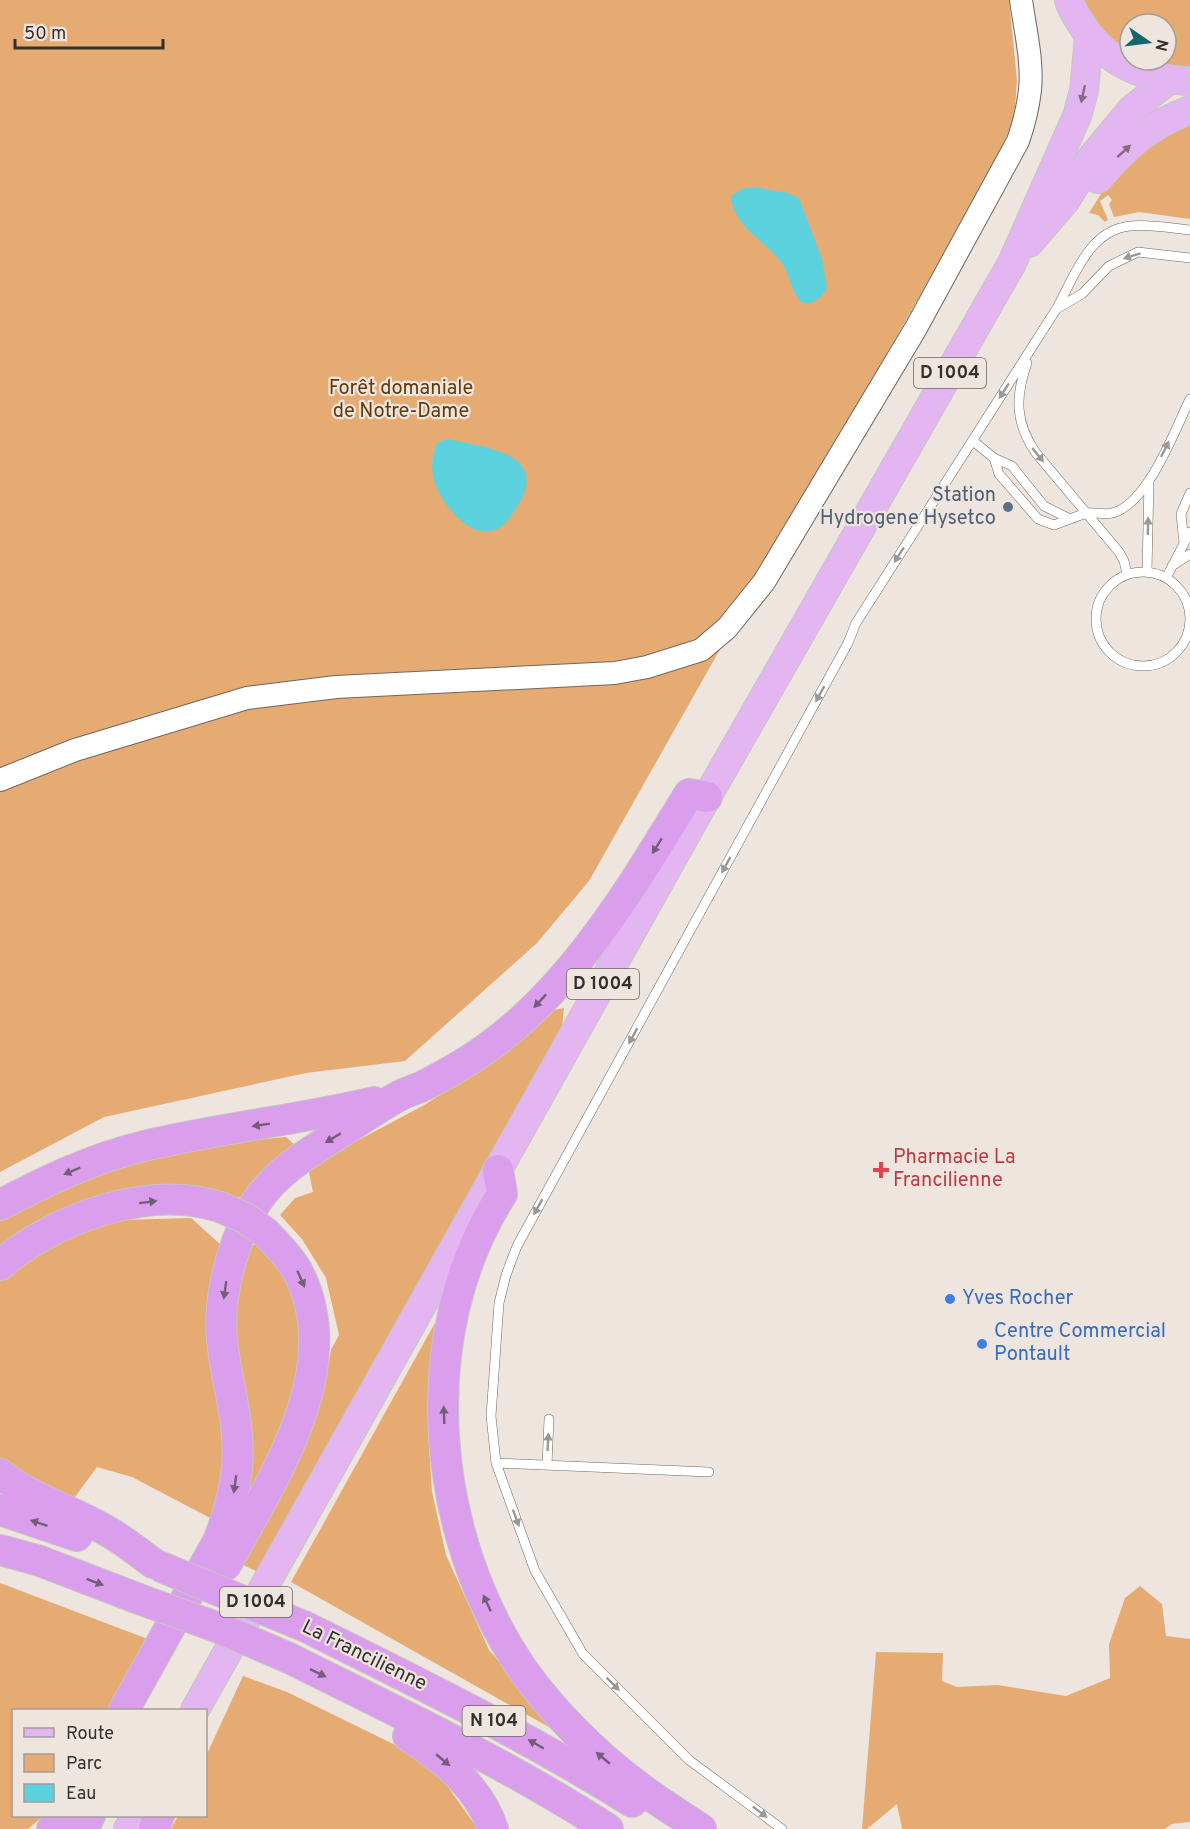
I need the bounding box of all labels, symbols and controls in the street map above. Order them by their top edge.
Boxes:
scale bar [15,12,164,50]
north arrow [1118,12,1178,72]
text: 50 m [24,23,66,46]
text: N [1150,37,1172,53]
one-way arrow [1078,85,1087,104]
one-way arrow [1116,145,1131,158]
one-way arrow [1123,252,1141,261]
road number: D 1004 [914,358,986,388]
park label: Forêt domaniale de Notre-Dame [329,376,473,425]
one-way arrow [999,383,1010,399]
one-way arrow [1161,441,1170,458]
one-way arrow [1032,447,1045,463]
place label: Station Hydrogene Hysetco [820,483,996,532]
marker: Station Hydrogene Hysetco [1001,500,1015,514]
one-way arrow [1144,517,1153,536]
one-way arrow [894,547,905,563]
one-way arrow [814,686,825,702]
one-way arrow [651,838,662,854]
one-way arrow [722,857,732,874]
road number: D 1004 [567,969,639,999]
one-way arrow [533,994,547,1009]
one-way arrow [627,1028,638,1044]
one-way arrow [251,1121,270,1130]
one-way arrow [325,1132,341,1143]
place label: Pharmacie La Francilienne [893,1145,1016,1194]
marker: Pharmacie La Francilienne [874,1163,888,1177]
one-way arrow [63,1167,81,1176]
one-way arrow [139,1197,158,1207]
one-way arrow [533,1199,544,1215]
one-way arrow [296,1271,306,1289]
one-way arrow [220,1281,230,1300]
place label: Yves Rocher [962,1286,1074,1312]
marker: Yves Rocher [943,1292,957,1306]
place label: Centre Commercial Pontault [994,1319,1166,1368]
marker: Centre Commercial Pontault [975,1337,989,1351]
one-way arrow [439,1405,449,1424]
one-way arrow [543,1432,552,1451]
one-way arrow [230,1474,239,1493]
one-way arrow [511,1509,521,1527]
one-way arrow [30,1517,48,1527]
one-way arrow [86,1578,104,1588]
road number: D 1004 [220,1587,292,1617]
one-way arrow [482,1595,491,1612]
street label: La Francilienne [297,1614,431,1698]
one-way arrow [309,1668,326,1677]
one-way arrow [606,1677,621,1691]
road number: N 104 [462,1706,526,1736]
legend [12,1709,207,1817]
text: Route [66,1723,114,1746]
one-way arrow [527,1739,544,1749]
one-way arrow [595,1751,611,1764]
text: Parc [66,1753,102,1776]
one-way arrow [435,1753,450,1766]
text: Eau [66,1783,96,1806]
one-way arrow [751,1806,767,1818]

